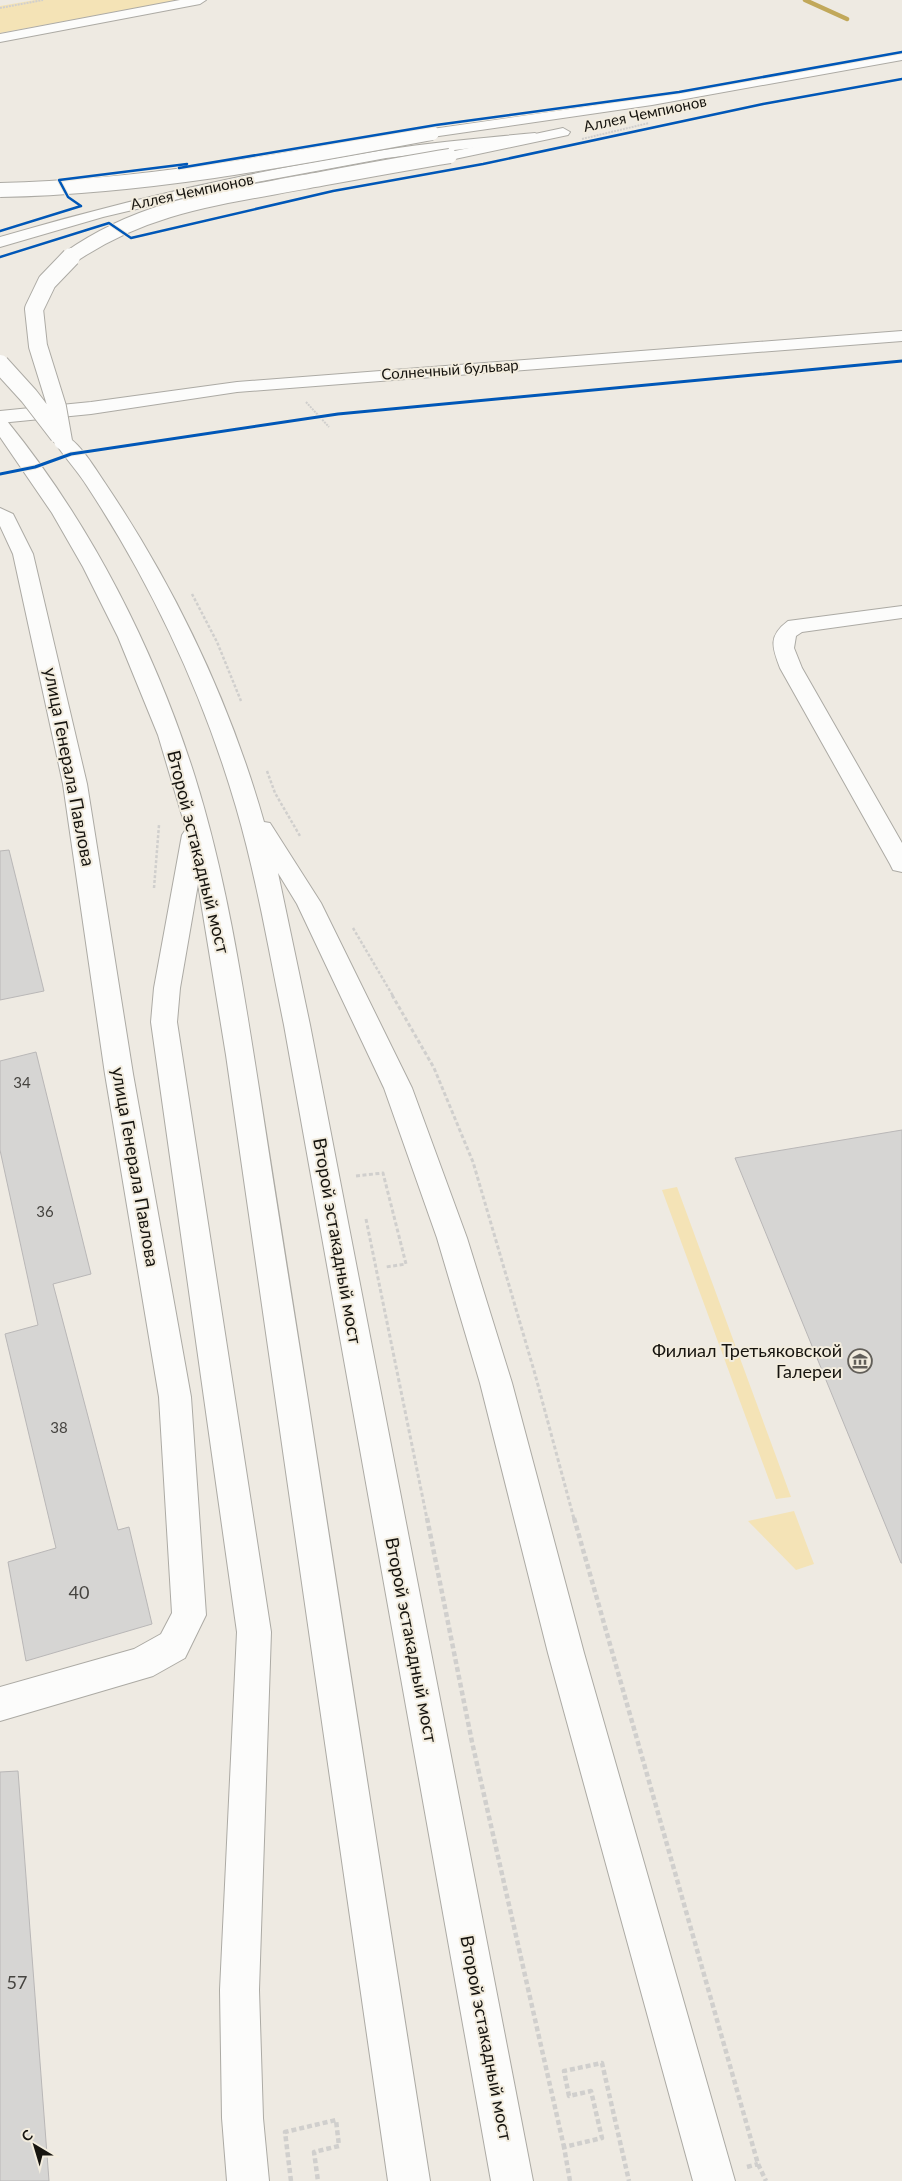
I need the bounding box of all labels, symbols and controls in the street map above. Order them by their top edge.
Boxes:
street label: Аллея Чемпионов [582,91,708,135]
street label: Аллея Чемпионов [129,169,255,213]
street label: Солнечный бульвар [381,355,519,383]
street label: улица Генерала Павлова [40,666,100,868]
street label: Второй эстакадный мост [163,748,235,956]
street label: улица Генерала Павлова [108,1065,164,1268]
house number: 34 [13,1073,31,1091]
street label: Второй эстакадный мост [309,1136,367,1346]
house number: 36 [36,1202,54,1220]
place label: Филиал Третьяковской Галереи [652,1339,842,1382]
museum icon: Филиал Третьяковской Галереи [847,1348,873,1374]
house number: 38 [50,1418,68,1436]
street label: Второй эстакадный мост [381,1535,443,1744]
house number: 40 [69,1581,89,1603]
street label: Второй эстакадный мост [456,1933,518,2142]
house number: 57 [7,1971,27,1993]
north arrow [10,2121,60,2171]
text: С [18,2125,36,2145]

